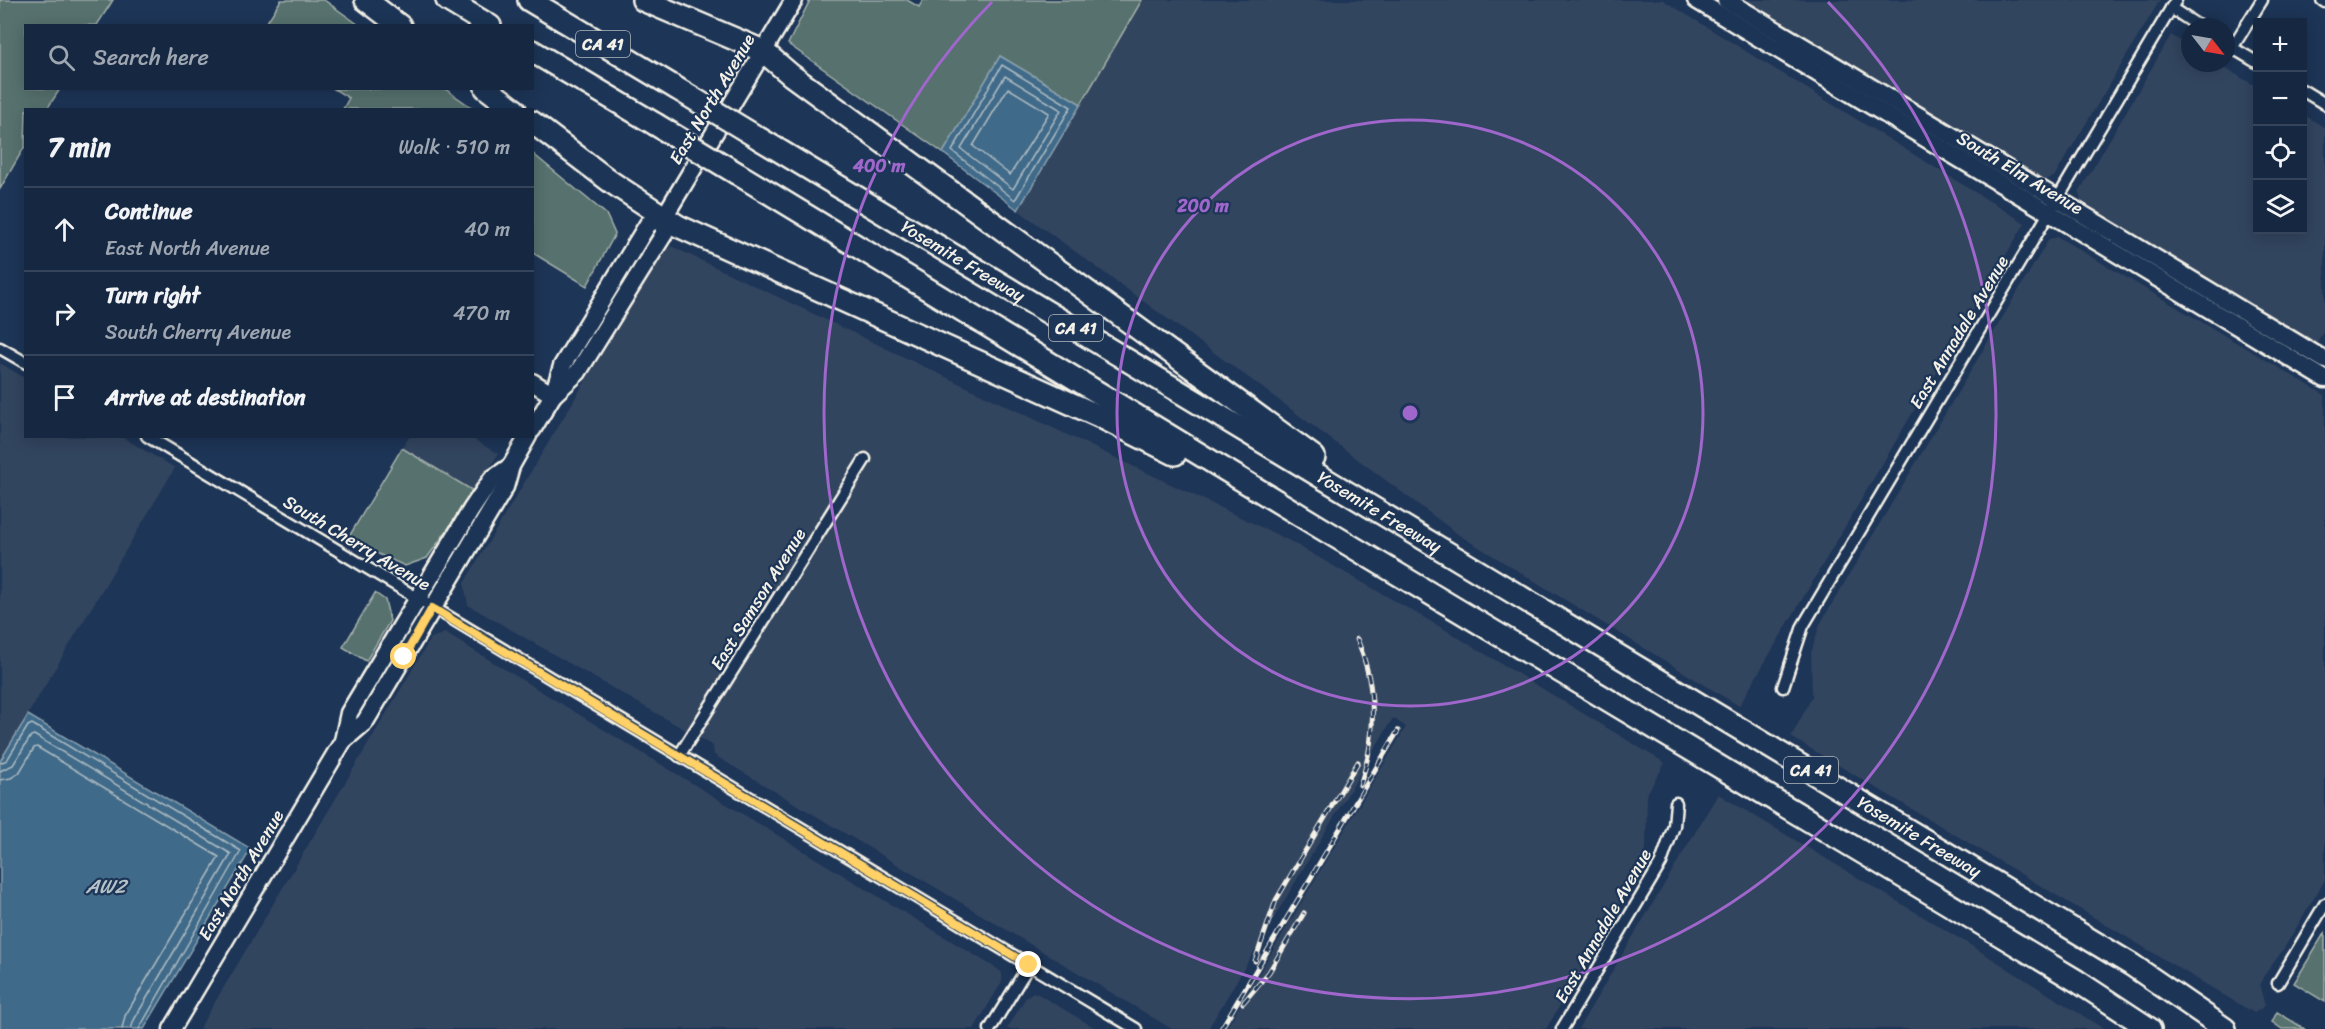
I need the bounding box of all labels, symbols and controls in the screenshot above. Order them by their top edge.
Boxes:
north arrow [2181,18,2235,72]
map controls [2253,18,2307,234]
button: + [2253,18,2307,72]
search box [24,24,534,90]
street label: East North Avenue [660,27,764,171]
road number: CA 41 [576,31,630,57]
text: Search here [93,38,209,77]
icon: search [45,41,78,74]
button: − [2253,72,2307,126]
street label: South Elm Avenue [1950,122,2090,224]
text: 7 min [48,124,111,170]
button: locate [2253,126,2307,180]
text: Walk · 510 m [398,130,510,165]
text: 400 m [852,150,905,182]
button: layers [2253,180,2307,234]
text: 200 m [1176,190,1229,222]
text: Continue [105,192,193,231]
street label: Yosemite Freeway [895,211,1032,312]
text: 40 m [464,212,510,247]
icon: ahead [48,213,81,246]
text: East North Avenue [105,231,270,266]
street label: East Annadale Avenue [1900,249,2018,415]
text: Turn right [105,276,200,315]
text: 470 m [453,296,510,331]
icon: right [48,297,81,330]
text: South Cherry Avenue [105,315,291,350]
road number: CA 41 [1049,315,1103,341]
text: Arrive at destination [105,378,306,417]
icon: arrive [48,381,81,414]
centre of rings [1400,403,1420,423]
street label: Yosemite Freeway [1311,462,1449,562]
street label: South Cherry Avenue [277,486,437,600]
street label: East Samson Avenue [701,521,815,677]
route start [390,643,416,669]
road number: CA 41 [1784,757,1838,783]
street label: Yosemite Freeway [1851,787,1988,887]
street label: East North Avenue [189,803,293,947]
street label: East Annadale Avenue [1546,842,1661,1010]
water label: AW2 [85,869,128,904]
route end [1015,951,1041,977]

